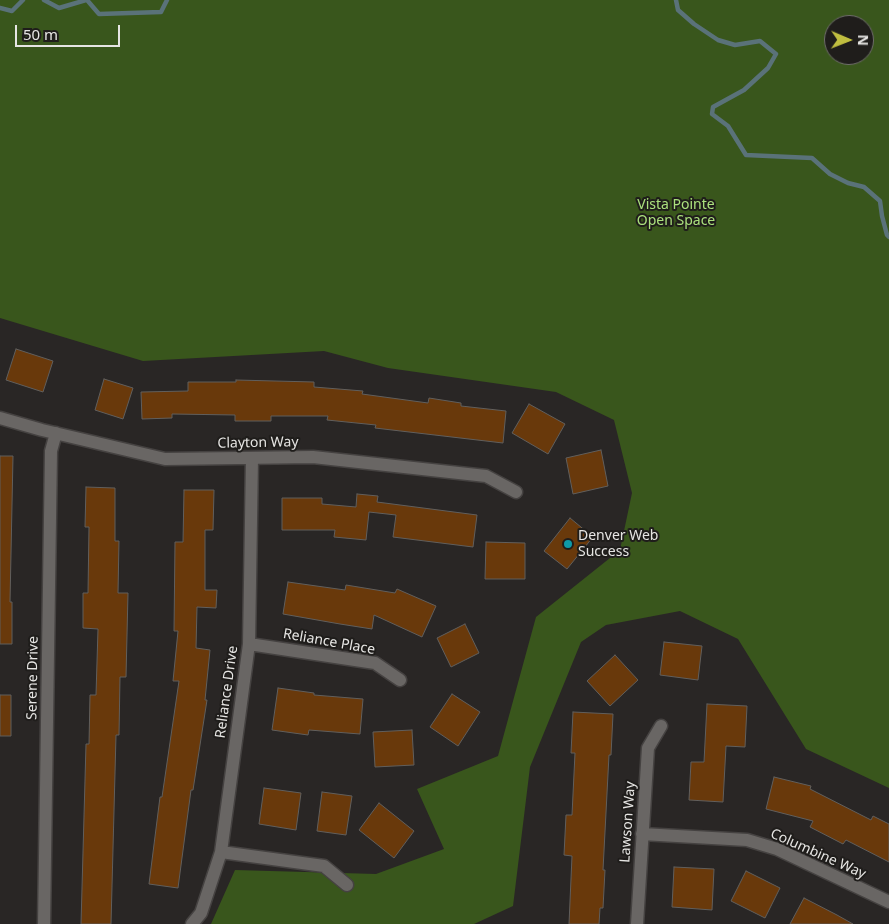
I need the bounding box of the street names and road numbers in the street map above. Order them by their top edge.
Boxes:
street label: Clayton Way [217,434,299,452]
street label: Reliance Place [282,626,376,658]
street label: Serene Drive [24,636,42,720]
street label: Reliance Drive [212,645,242,739]
street label: Lawson Way [617,781,639,863]
street label: Columbine Way [768,825,868,883]

